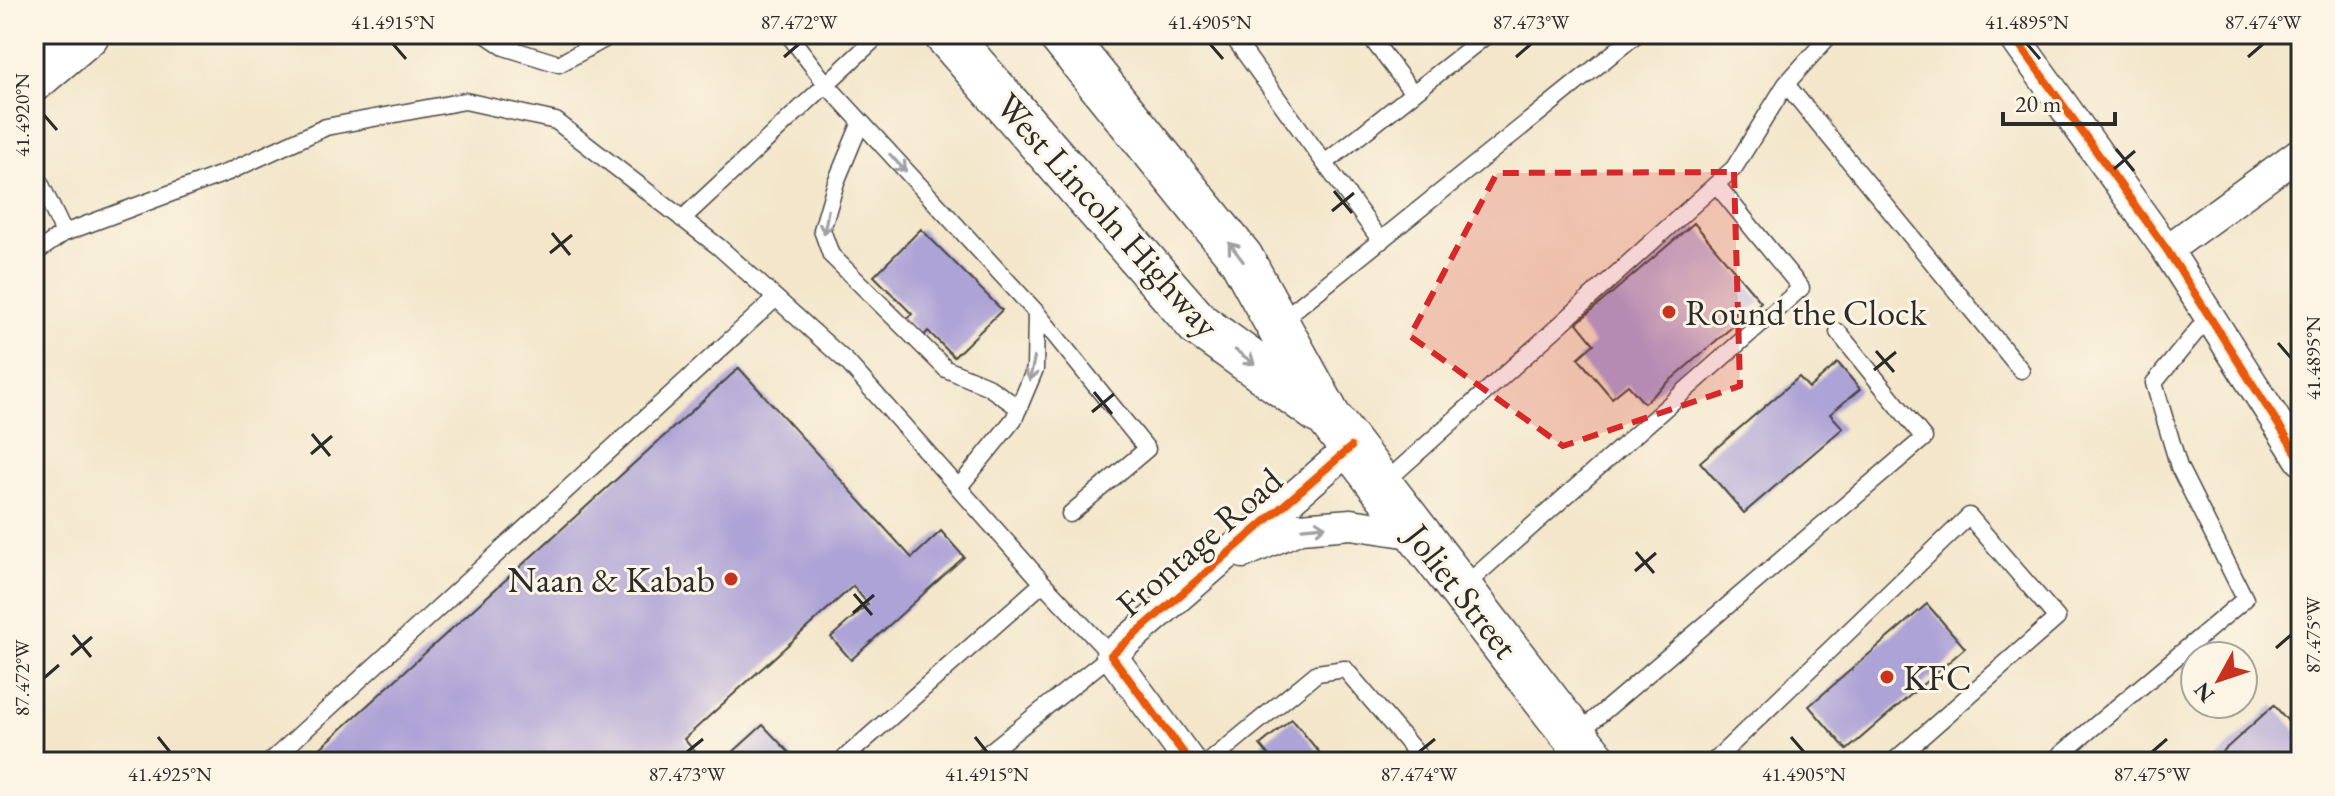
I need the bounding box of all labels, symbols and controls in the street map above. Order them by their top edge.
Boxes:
text: 41.4915°N [351,9,435,35]
text: 87.472°W [761,9,838,35]
text: 41.4905°N [1168,9,1252,35]
text: 87.473°W [1493,9,1570,35]
text: 41.4895°N [1985,9,2069,35]
text: 87.474°W [2225,9,2302,35]
text: 41.4920°N [9,73,35,157]
scale bar [2003,76,2115,126]
street label: West Lincoln Highway [986,83,1231,347]
text: 20 m [2015,88,2062,119]
one-way arrow [889,153,908,173]
one-way arrow [817,208,832,234]
one-way arrow [1227,242,1244,263]
place label: Round the Clock [1685,289,1928,336]
marker: Round the Clock [1660,303,1678,321]
text: 41.4895°N [2300,316,2326,400]
one-way arrow [1234,349,1255,366]
one-way arrow [1024,355,1039,381]
street label: Frontage Road [1106,456,1292,627]
street label: Joliet Street [1393,512,1530,669]
one-way arrow [1300,519,1327,534]
place label: Naan & Kabab [508,556,715,603]
marker: Naan & Kabab [722,570,740,588]
text: 87.475°W [2300,596,2326,673]
text: 87.472°W [9,639,35,716]
north arrow [2179,640,2259,720]
place label: KFC [1903,654,1972,701]
marker: KFC [1878,668,1896,686]
text: N [2187,676,2221,709]
text: 41.4925°N [128,761,212,787]
text: 87.473°W [649,761,726,787]
text: 41.4915°N [945,761,1029,787]
text: 87.474°W [1381,761,1458,787]
text: 41.4905°N [1762,761,1846,787]
text: 87.475°W [2114,761,2191,787]

